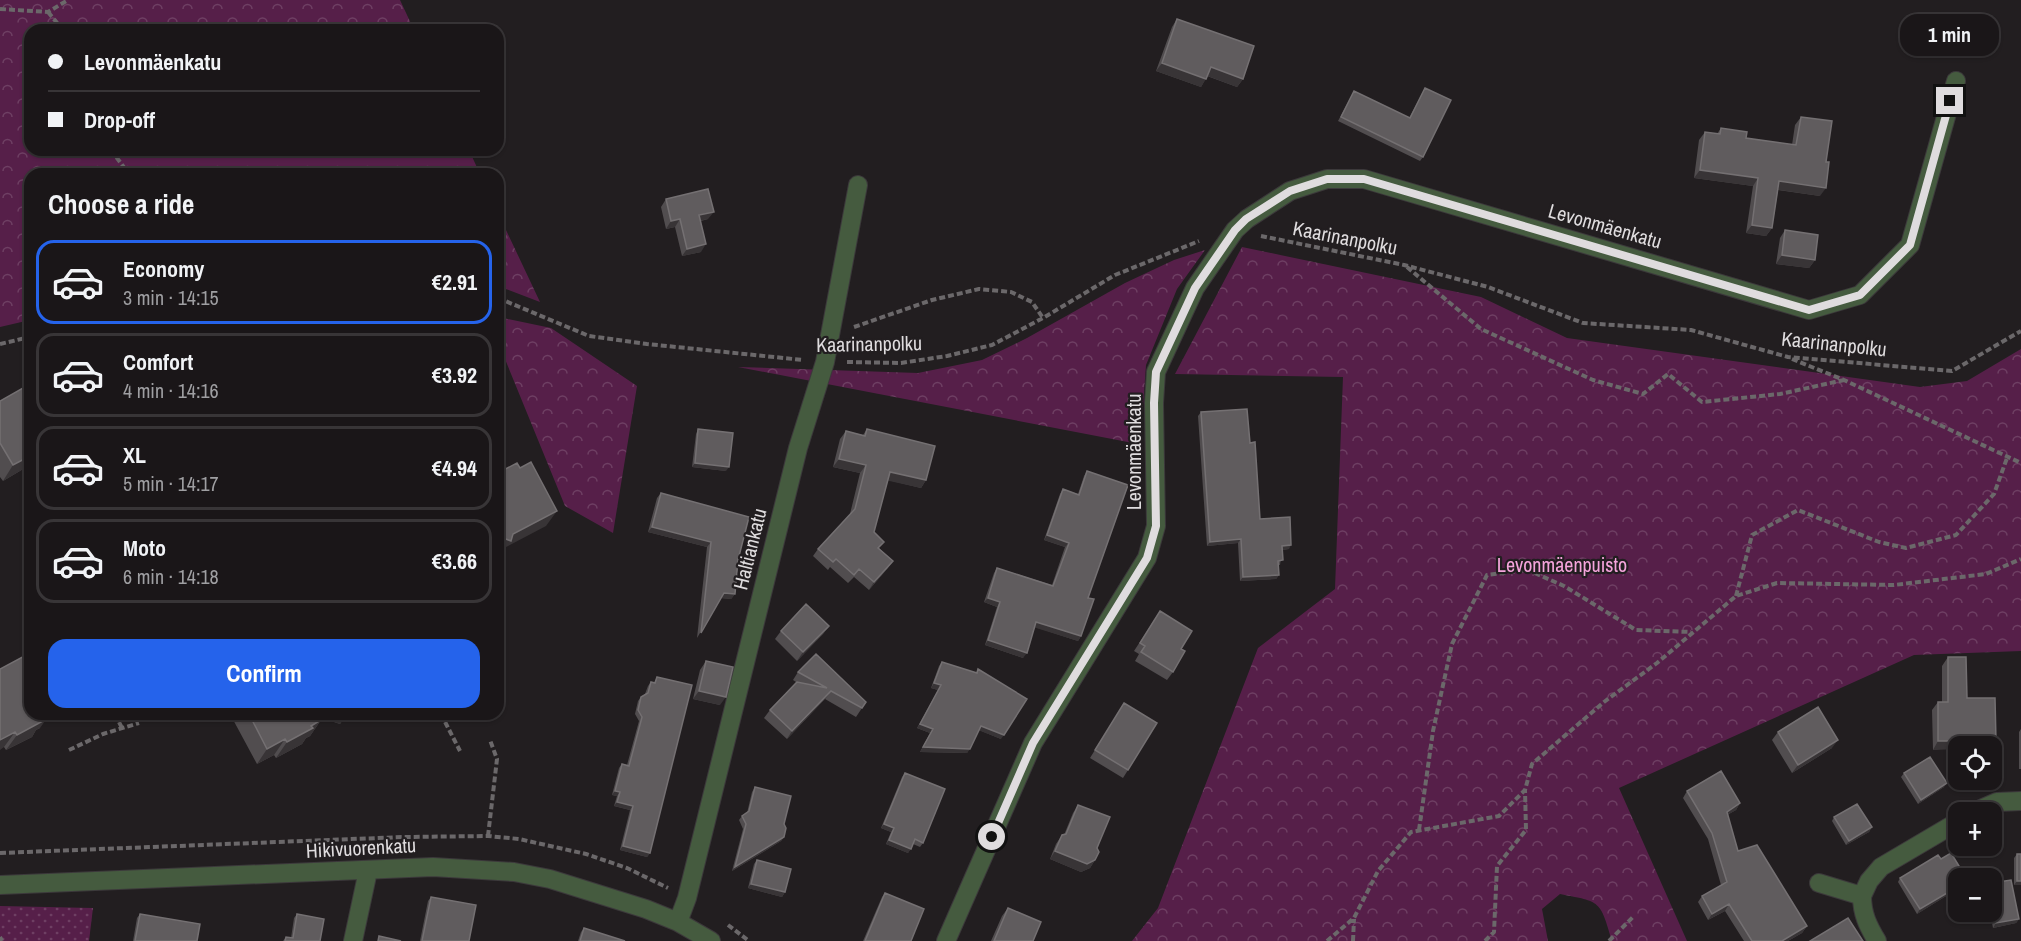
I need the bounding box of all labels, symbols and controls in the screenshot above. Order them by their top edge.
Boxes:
callout: 1 min [1900,14,2000,56]
text: 1 min [1928,21,1971,48]
text: Levonmäenkatu [84,47,221,77]
route end [1936,87,1963,114]
text: Drop-off [84,105,155,135]
text: Choose a ride [48,186,194,222]
street label: Levonmäenkatu [1545,196,1665,255]
street label: Kaarinanpolku [1291,214,1400,261]
text: Economy [123,254,204,284]
icon: car [51,255,105,309]
text: €2.91 [432,267,477,297]
text: 3 min · 14:15 [123,284,219,311]
street label: Kaarinanpolku [1780,325,1888,362]
street label: Kaarinanpolku [816,329,922,358]
text: Comfort [123,347,193,377]
icon: car [51,348,105,402]
text: €3.92 [432,360,477,390]
text: 4 min · 14:16 [123,377,219,404]
street label: Levonmäenkatu [1120,394,1147,510]
text: XL [123,440,146,470]
icon: car [51,441,105,495]
text: €4.94 [432,453,477,483]
text: 5 min · 14:17 [123,470,219,497]
street label: Haltiankatu [726,505,773,592]
text: Moto [123,533,166,563]
icon: car [51,534,105,588]
text: €3.66 [432,546,477,576]
park label: Levonmäenpuisto [1497,551,1627,578]
text: 6 min · 14:18 [123,563,219,590]
button: Confirm [48,639,480,708]
map controls [1948,736,2002,922]
button: locate [1948,736,2002,790]
button: + [1948,802,2002,856]
route start [978,823,1005,850]
street label: Hikivuorenkatu [305,831,417,864]
button: − [1948,868,2002,922]

